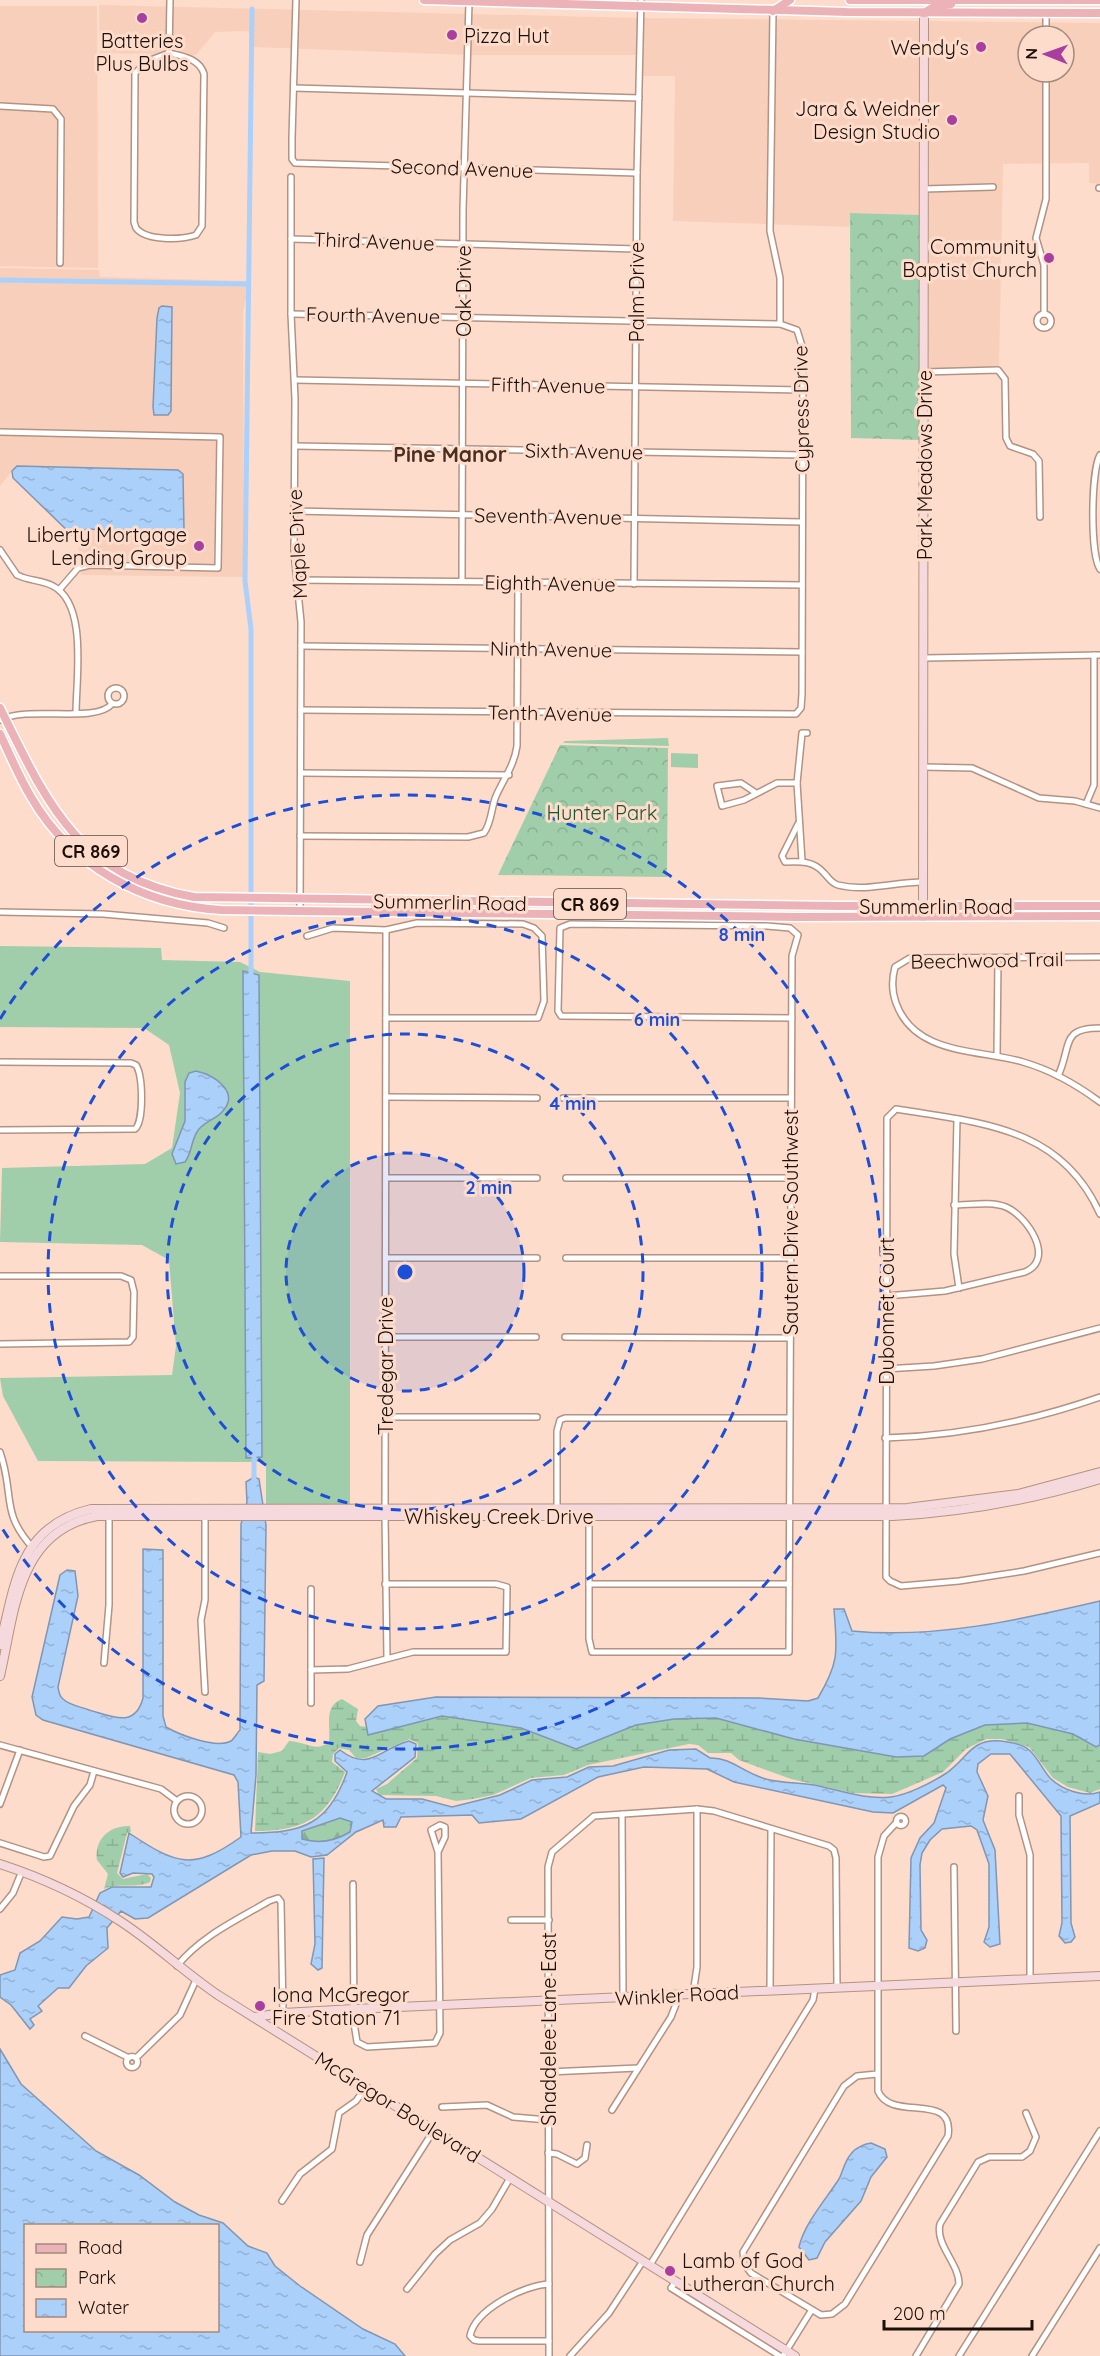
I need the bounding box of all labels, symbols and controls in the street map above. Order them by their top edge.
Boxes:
marker: Batteries Plus Bulbs [135,11,149,25]
place label: Pizza Hut [464,23,550,48]
north arrow [1016,24,1076,84]
place label: Batteries Plus Bulbs [95,28,189,76]
marker: Pizza Hut [445,28,459,42]
place label: Wendy's [890,35,969,60]
marker: Wendy's [974,40,988,54]
text: N [1021,48,1041,60]
place label: Jara & Weidner Design Studio [795,96,940,144]
marker: Jara & Weidner Design Studio [945,113,959,127]
street label: Second Avenue [390,153,534,183]
street label: Third Avenue [313,226,435,256]
place label: Community Baptist Church [902,234,1037,282]
street label: Palm Drive [624,242,649,342]
street label: Oak Drive [451,245,476,337]
marker: Community Baptist Church [1042,251,1056,265]
street label: Fourth Avenue [306,301,440,329]
street label: Cypress Drive [787,345,815,473]
street label: Park Meadows Drive [912,370,937,560]
street label: Fifth Avenue [490,371,606,399]
street label: Sixth Avenue [525,437,643,465]
district label: Pine Manor [393,441,507,467]
street label: Maple Drive [282,488,312,600]
street label: Seventh Avenue [474,502,622,530]
place label: Liberty Mortgage Lending Group [26,522,187,570]
marker: Liberty Mortgage Lending Group [192,539,206,553]
street label: Eighth Avenue [484,569,616,597]
street label: Ninth Avenue [490,635,612,663]
street label: Tenth Avenue [488,699,612,727]
park label: Hunter Park [547,800,657,825]
road number: CR 869 [55,836,127,866]
street label: Summerlin Road [373,888,527,916]
road number: CR 869 [554,889,626,919]
street label: Summerlin Road [859,894,1013,919]
text: 8 min [719,923,765,946]
street label: Beechwood Trail [910,946,1064,974]
text: 6 min [634,1008,680,1031]
text: 4 min [549,1092,597,1115]
street label: Sautern Drive Southwest [778,1109,803,1335]
text: 2 min [466,1176,512,1199]
street label: Dubonnet Court [874,1237,899,1385]
centre of rings [395,1262,415,1282]
street label: Tredegar Drive [373,1297,398,1435]
street label: Whiskey Creek Drive [404,1504,594,1529]
street label: Shaddelee Lane East [536,1932,561,2126]
street label: Winkler Road [614,1979,740,2011]
place label: Iona McGregor Fire Station 71 [272,1982,410,2030]
marker: Iona McGregor Fire Station 71 [253,1999,267,2013]
street label: McGregor Boulevard [311,2046,485,2168]
legend [24,2224,219,2332]
text: Road [78,2236,123,2259]
place label: Lamb of God Lutheran Church [682,2248,835,2296]
marker: Lamb of God Lutheran Church [663,2264,677,2278]
text: Park [78,2266,116,2289]
scale bar [884,2293,1032,2331]
text: Water [78,2296,129,2319]
text: 200 m [893,2302,946,2325]

